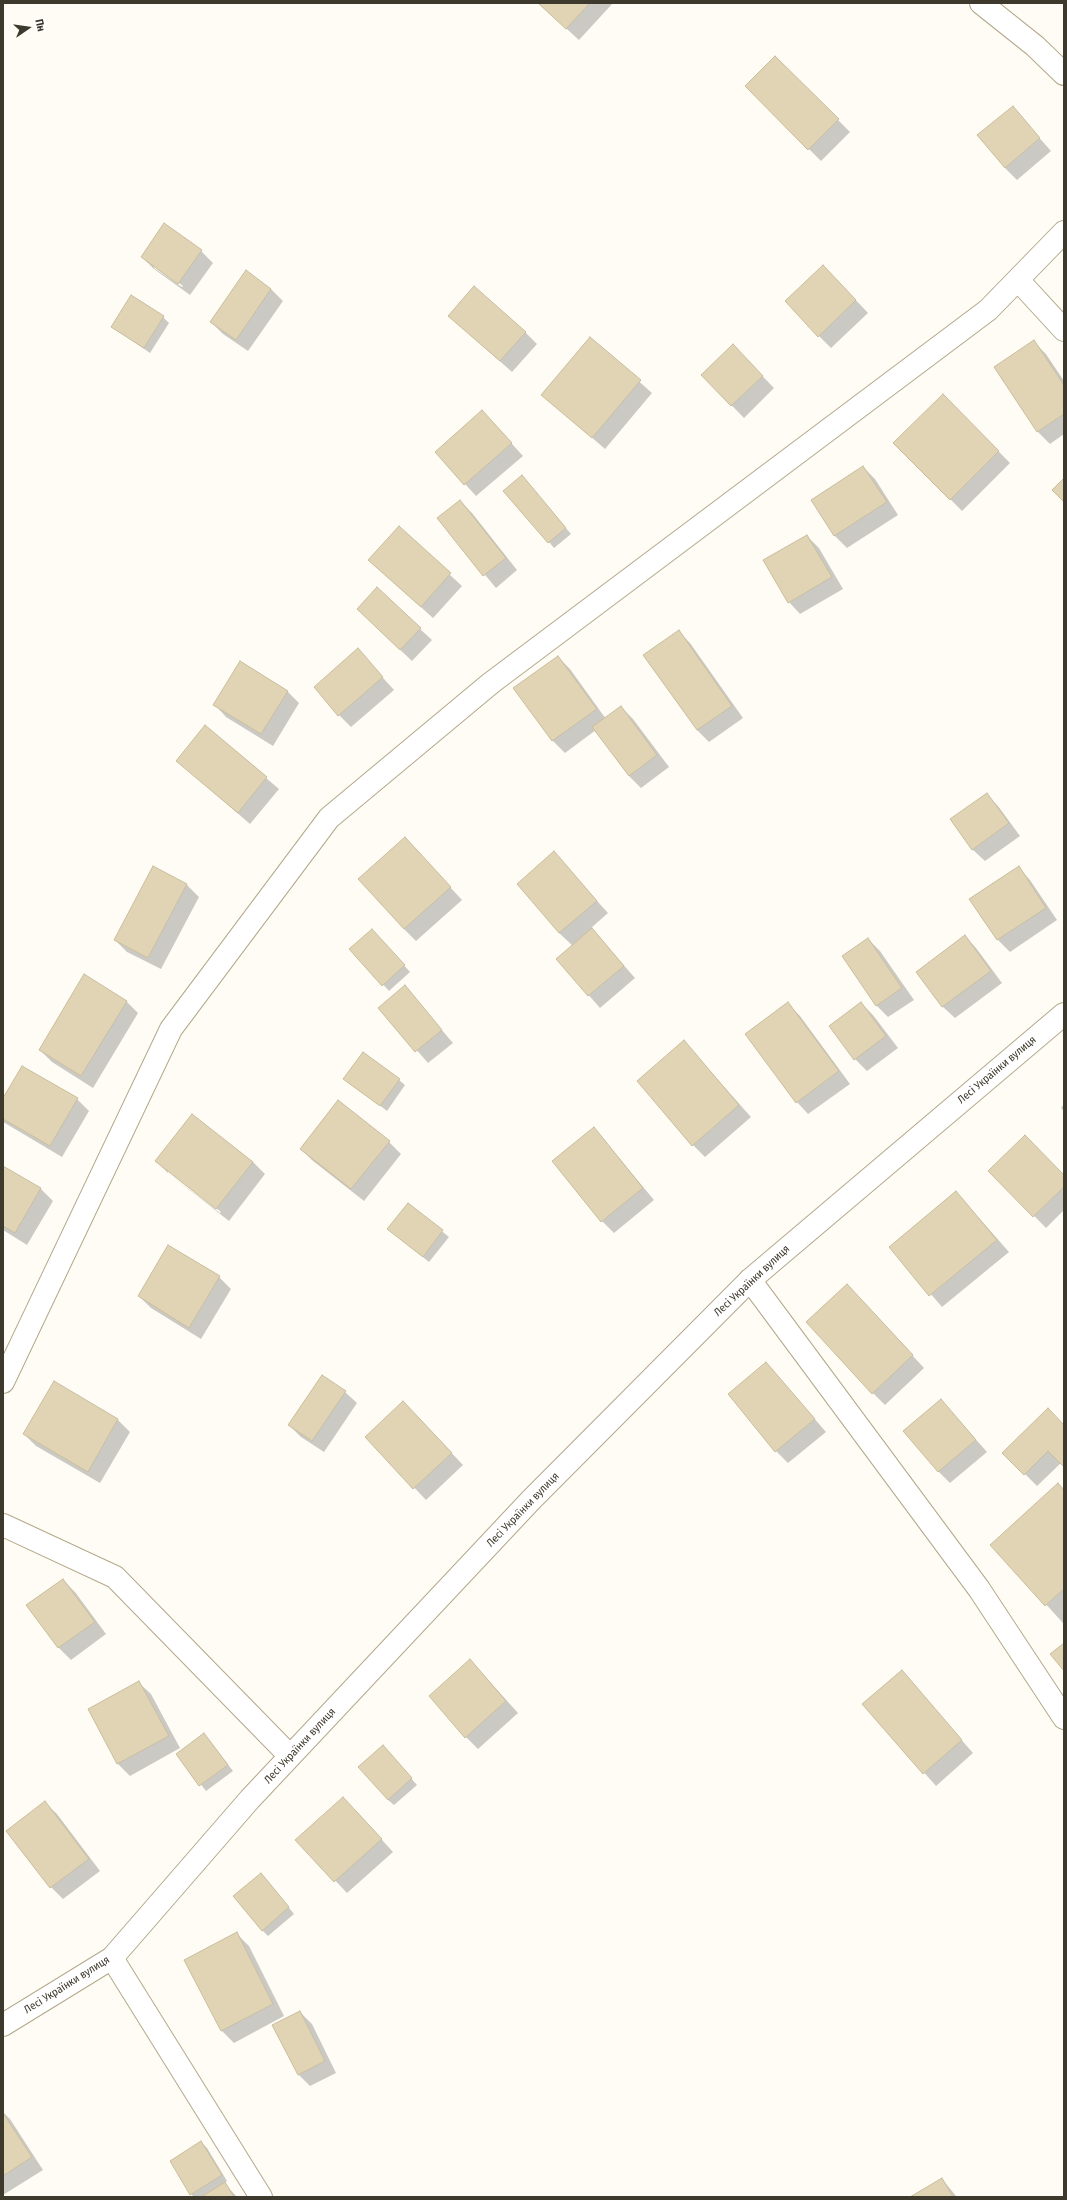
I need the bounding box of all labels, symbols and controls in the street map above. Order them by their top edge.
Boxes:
north arrow [8,8,48,48]
text: Пн [32,18,48,33]
street label: Лесі Українки вулиця [955,1033,1039,1107]
street label: Лесі Українки вулиця [711,1243,793,1319]
street label: Лесі Українки вулиця [484,1470,562,1550]
street label: Лесі Українки вулиця [262,1705,338,1787]
street label: Лесі Українки вулиця [22,1953,112,2017]

